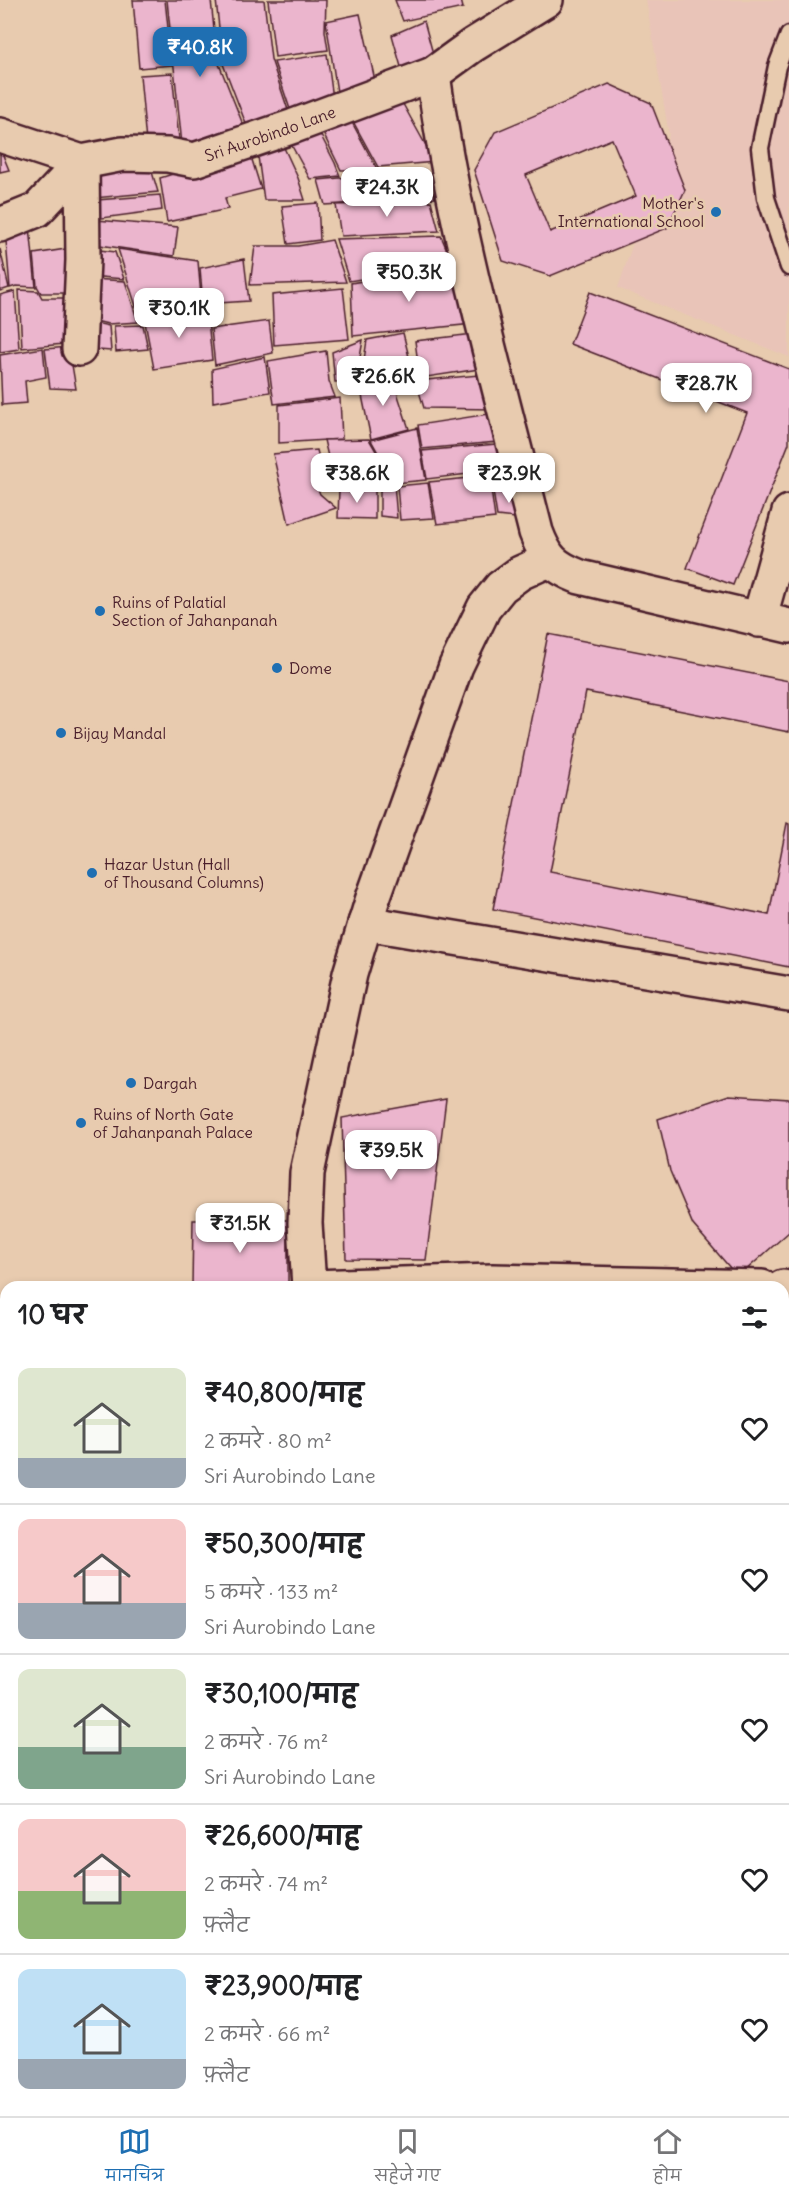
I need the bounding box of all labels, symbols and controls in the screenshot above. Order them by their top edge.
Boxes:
pin: ₹40.8K [151,27,249,78]
text: ₹40.8K [167,34,233,59]
street label: Sri Aurobindo Lane [202,101,338,166]
pin: ₹24.3K [338,167,436,218]
text: ₹24.3K [355,174,419,199]
place label: Mother's International School [558,193,704,231]
marker: Mother's International School [709,205,723,219]
pin: ₹50.3K [360,252,458,303]
text: ₹50.3K [376,259,442,284]
pin: ₹30.1K [130,288,228,339]
text: ₹30.1K [148,295,210,320]
pin: ₹26.6K [334,356,432,407]
text: ₹26.6K [351,363,415,388]
pin: ₹28.7K [657,363,755,414]
text: ₹28.7K [675,370,737,395]
pin: ₹38.6K [308,453,406,504]
pin: ₹23.9K [460,453,558,504]
text: ₹38.6K [325,460,389,485]
text: ₹23.9K [477,460,541,485]
place label: Ruins of Palatial Section of Jahanpanah [112,592,277,630]
marker: Ruins of Palatial Section of Jahanpanah [93,604,107,618]
place label: Dome [289,658,332,678]
marker: Dome [270,661,284,675]
place label: Bijay Mandal [73,723,166,743]
marker: Bijay Mandal [54,726,68,740]
place label: Hazar Ustun (Hall of Thousand Columns) [104,854,264,892]
marker: Hazar Ustun (Hall of Thousand Columns) [85,866,99,880]
place label: Dargah [143,1073,197,1093]
marker: Dargah [124,1076,138,1090]
place label: Ruins of North Gate of Jahanpanah Palace [93,1104,253,1142]
marker: Ruins of North Gate of Jahanpanah Palace [74,1116,88,1130]
pin: ₹39.5K [342,1130,440,1181]
text: ₹39.5K [359,1137,423,1162]
pin: ₹31.5K [191,1203,289,1254]
text: ₹31.5K [210,1210,270,1235]
text: 10 घर [18,1298,86,1331]
icon: filters [738,1301,771,1334]
text: ₹40,800/माह [204,1376,363,1409]
icon: home [66,1392,138,1464]
icon: heart [738,1412,771,1445]
text: 2 कमरे · 80 m² [204,1428,332,1453]
text: Sri Aurobindo Lane [204,1463,376,1488]
text: ₹50,300/माह [204,1527,363,1560]
icon: home [66,1543,138,1615]
icon: heart [738,1563,771,1596]
text: 5 कमरे · 133 m² [204,1579,338,1604]
text: Sri Aurobindo Lane [204,1614,376,1639]
text: ₹30,100/माह [204,1677,358,1710]
icon: home [66,1693,138,1765]
icon: heart [738,1713,771,1746]
text: 2 कमरे · 76 m² [204,1729,328,1754]
text: Sri Aurobindo Lane [204,1764,376,1789]
text: ₹26,600/माह [204,1819,361,1852]
icon: home [66,1843,138,1915]
icon: heart [738,1863,771,1896]
text: 2 कमरे · 74 m² [204,1871,328,1896]
text: फ़्लैट [204,1912,250,1937]
text: ₹23,900/माह [204,1969,360,2002]
icon: home [66,1993,138,2065]
icon: heart [738,2013,771,2046]
text: 2 कमरे · 66 m² [204,2021,330,2046]
text: फ़्लैट [204,2062,250,2087]
tab: मानचित्र [105,2125,164,2193]
tab: सहेजे गए [374,2125,440,2193]
tab: होम [651,2125,684,2193]

